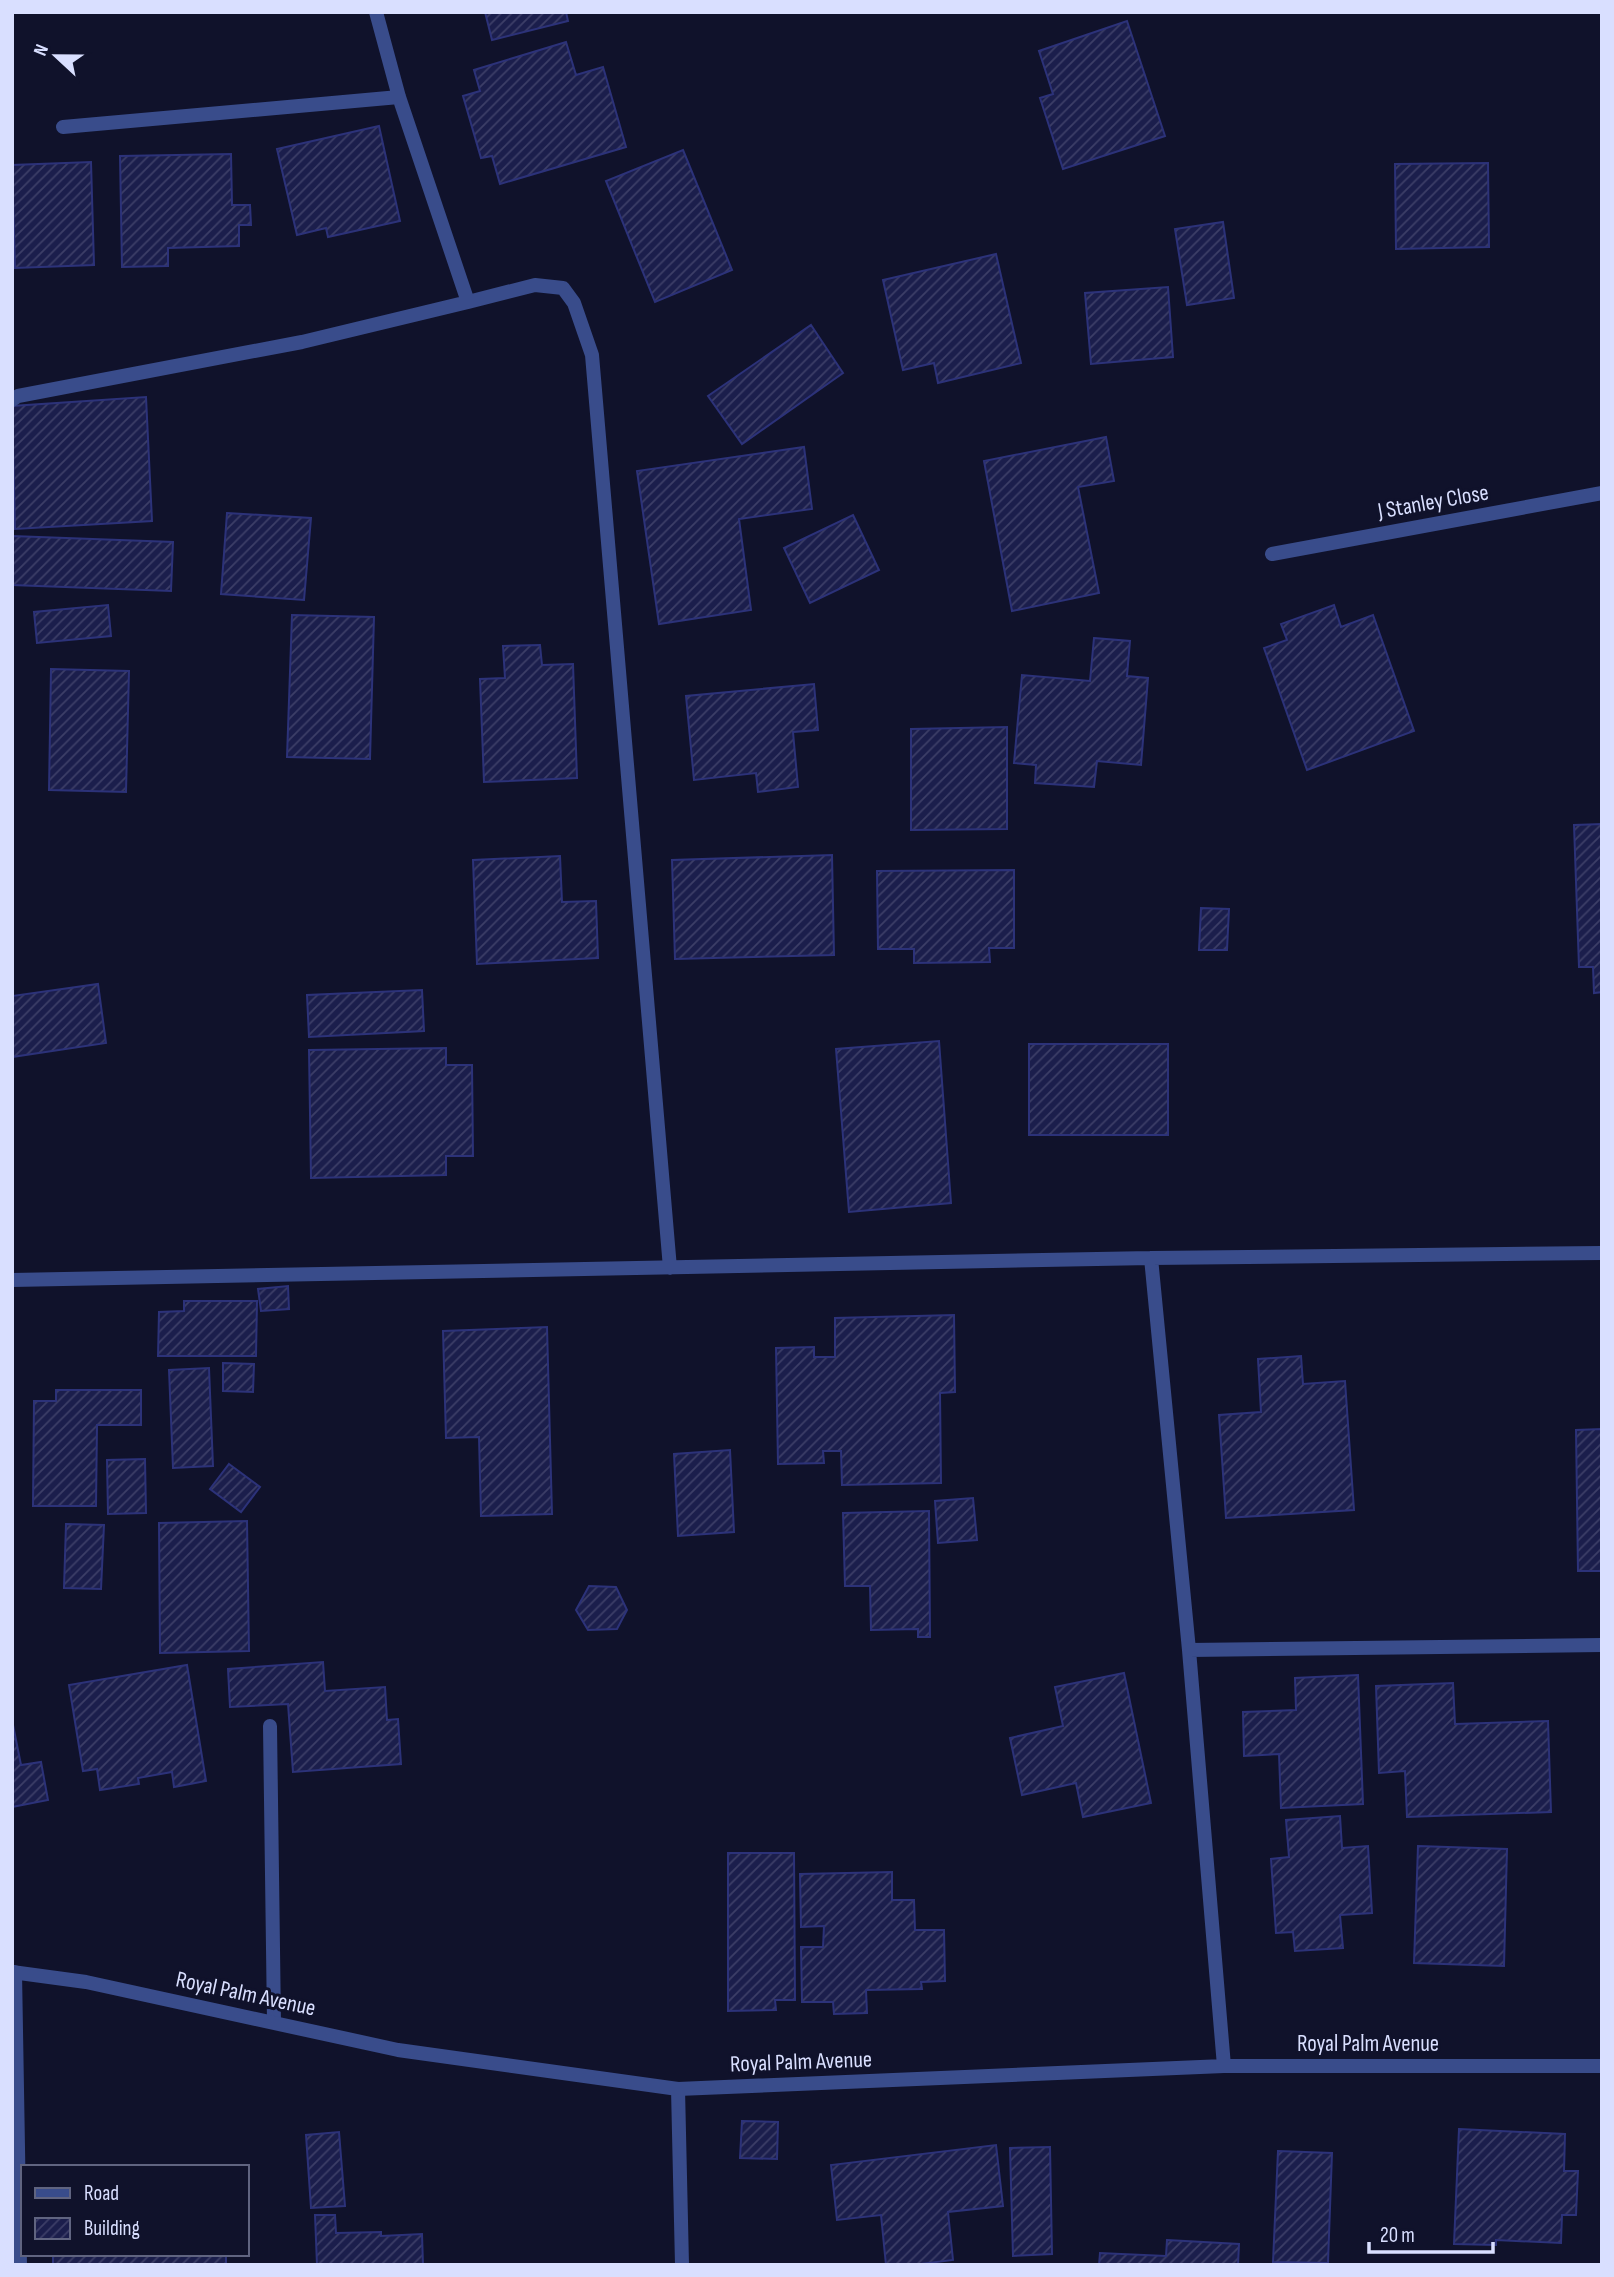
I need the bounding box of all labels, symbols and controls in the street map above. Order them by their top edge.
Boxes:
north arrow [21,21,91,91]
text: N [29,41,54,59]
street label: J Stanley Close [1375,478,1491,526]
street label: Royal Palm Avenue [173,1965,318,2022]
street label: Royal Palm Avenue [1297,2030,1439,2058]
street label: Royal Palm Avenue [729,2046,873,2078]
legend [21,2165,248,2256]
text: Road [84,2181,119,2206]
scale bar [1369,2210,1493,2254]
text: Building [84,2216,140,2241]
text: 20 m [1380,2223,1415,2248]

